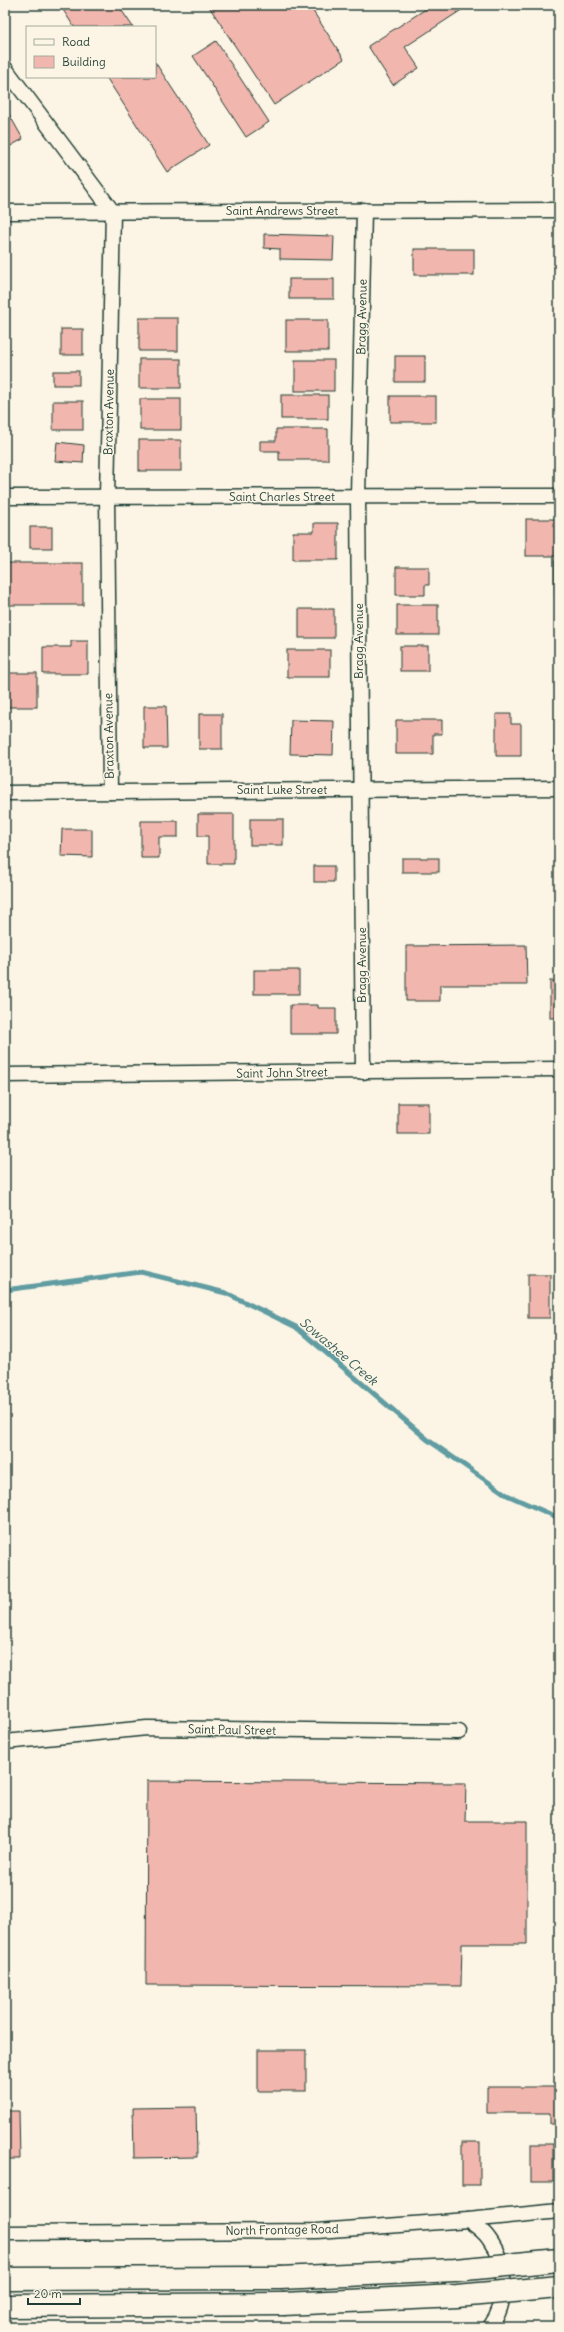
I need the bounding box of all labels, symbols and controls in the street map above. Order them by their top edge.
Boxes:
legend [26,26,156,78]
text: Road [62,34,90,49]
text: Building [62,54,106,69]
street label: Saint Andrews Street [226,203,338,218]
street label: Bragg Avenue [353,279,370,355]
street label: Braxton Avenue [100,369,117,455]
street label: Saint Charles Street [229,489,335,504]
street label: Bragg Avenue [351,603,366,679]
street label: Braxton Avenue [100,693,117,779]
street label: Saint Luke Street [237,782,327,797]
street label: Bragg Avenue [354,927,369,1003]
street label: Saint John Street [236,1064,328,1081]
water label: Sowashee Creek [296,1314,382,1390]
street label: Saint Paul Street [188,1721,276,1738]
street label: North Frontage Road [225,2221,339,2238]
scale bar [28,2280,80,2306]
text: 20 m [34,2286,62,2301]

